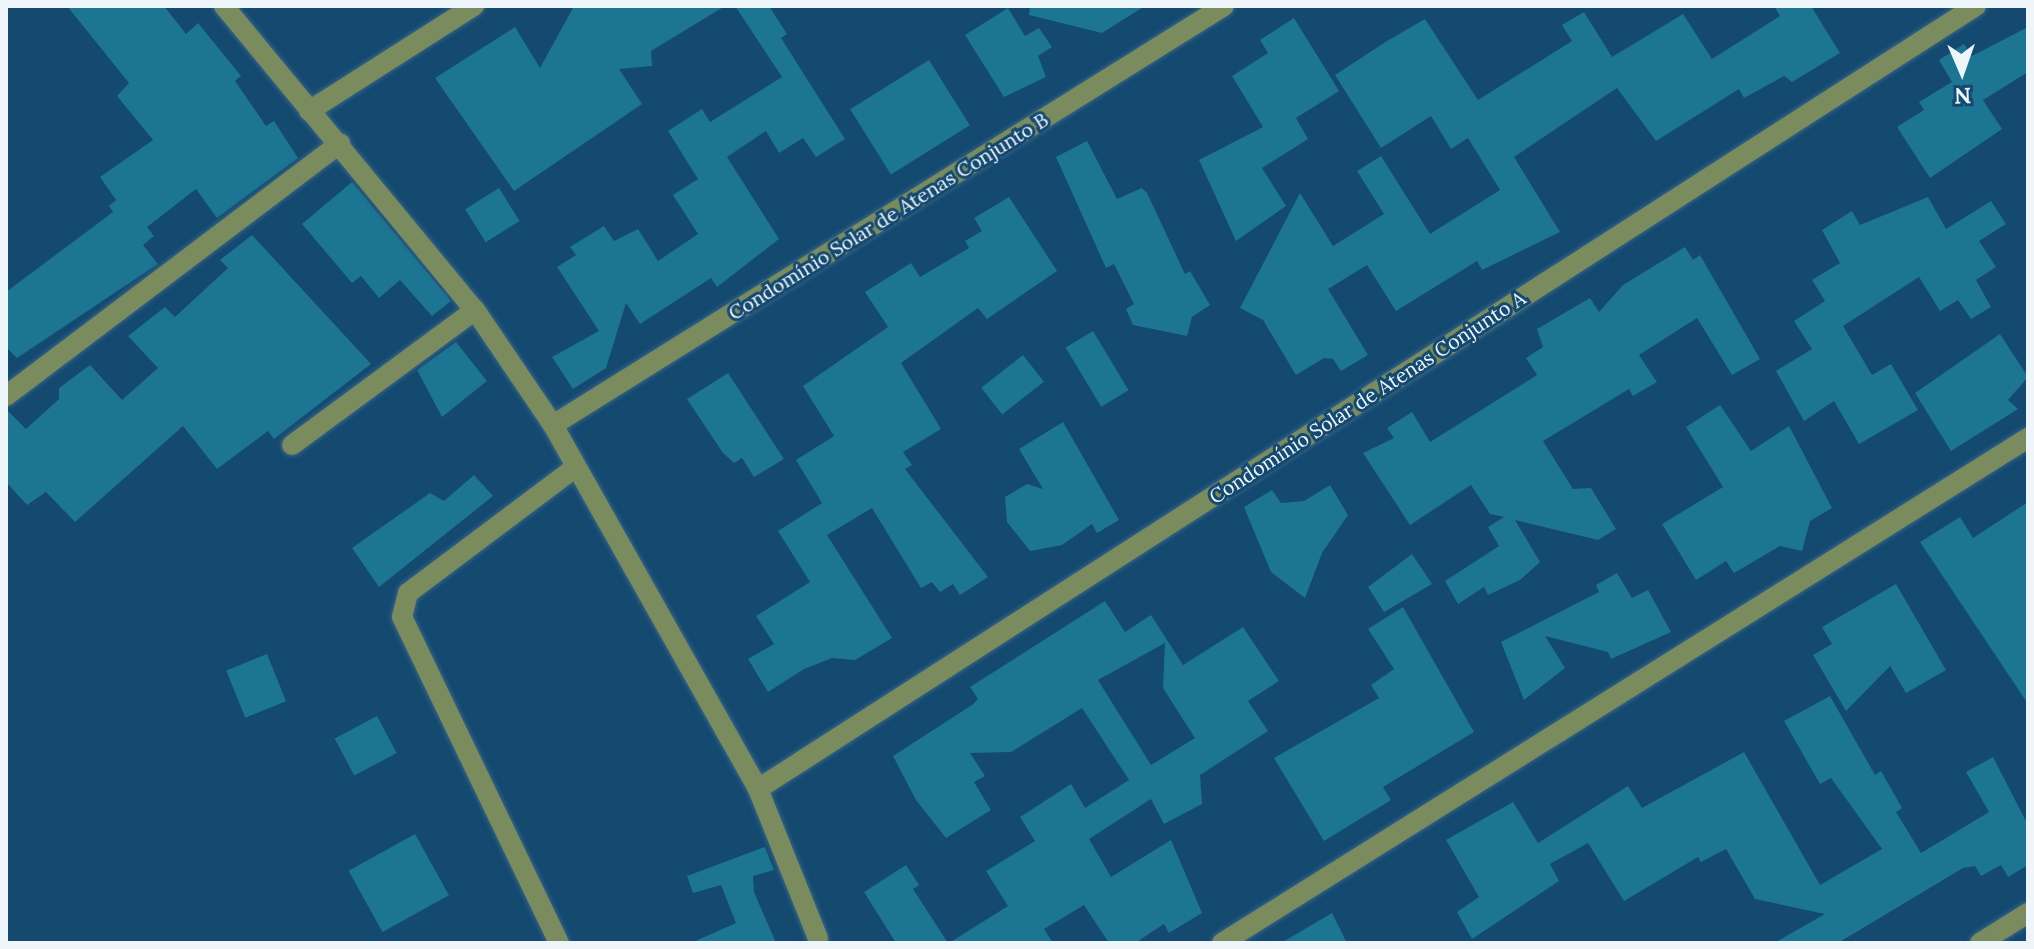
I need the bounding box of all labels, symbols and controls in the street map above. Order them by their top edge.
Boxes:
north arrow [1922,32,2002,112]
text: N [1954,82,1972,110]
street label: Condomínio Solar de Atenas Conjunto B [724,107,1052,325]
street label: Condomínio Solar de Atenas Conjunto A [1204,286,1530,508]

